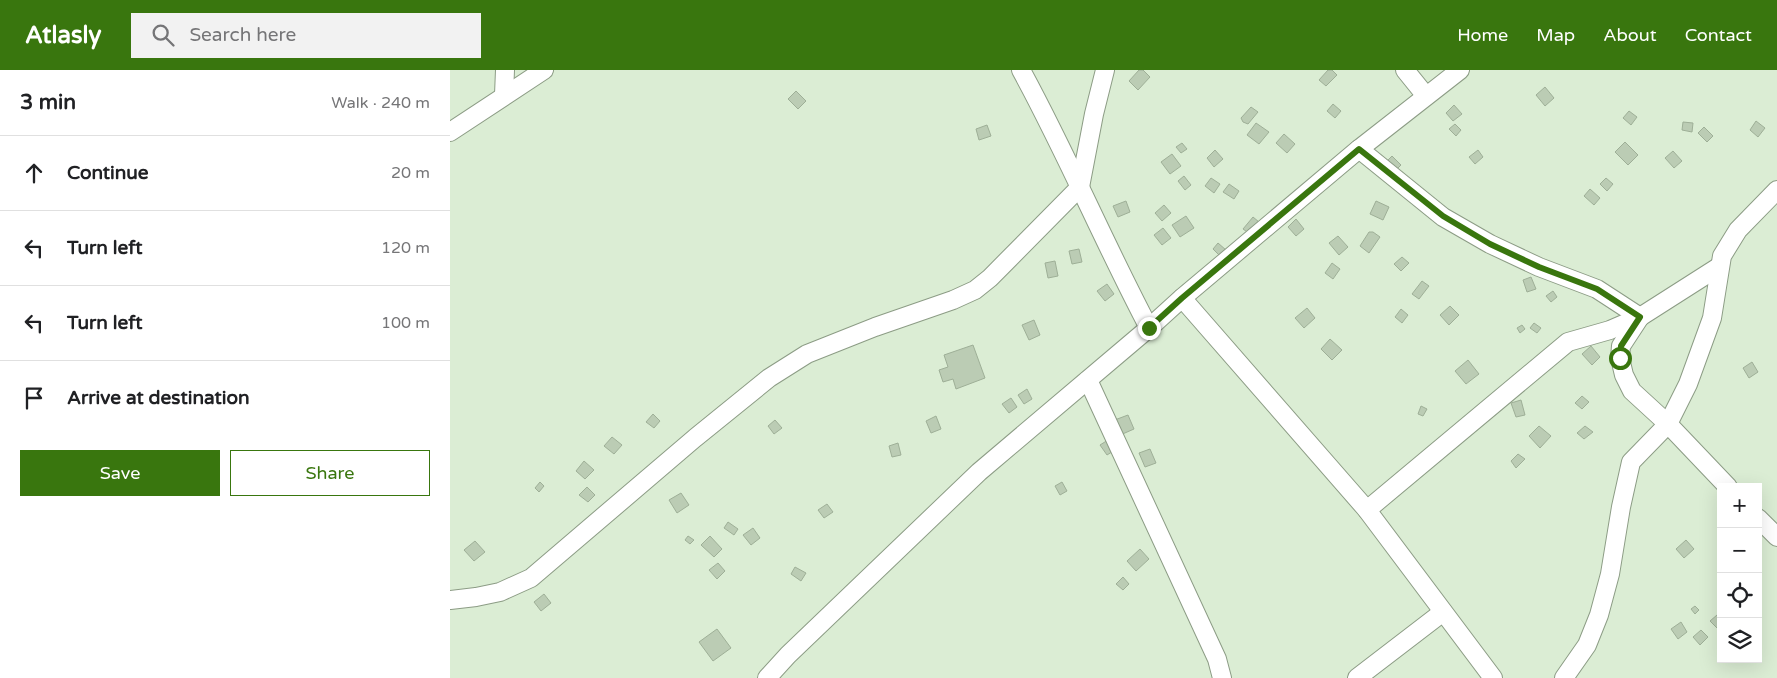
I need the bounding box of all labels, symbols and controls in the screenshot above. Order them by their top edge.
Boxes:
search box [131,13,481,58]
text: Atlasly [25,21,101,50]
icon: search [149,21,177,49]
text: Search here [189,24,296,46]
text: Home [1457,24,1508,46]
text: Map [1536,24,1575,46]
text: About [1603,24,1657,46]
text: Contact [1685,24,1752,46]
text: 3 min [20,90,76,115]
text: Walk · 240 m [331,93,430,113]
icon: ahead [20,159,48,187]
text: Continue [67,162,149,184]
text: 20 m [391,163,430,183]
icon: left [20,234,48,262]
text: Turn left [67,237,143,259]
text: 120 m [381,238,430,258]
icon: left [20,309,48,337]
text: Turn left [67,312,143,334]
text: 100 m [381,313,430,333]
route end [1138,317,1161,340]
route start [1609,347,1632,370]
icon: arrive [20,384,48,412]
text: Arrive at destination [67,387,250,409]
button: Save [20,450,220,496]
button: Share [230,450,430,496]
map controls [1717,483,1762,663]
button: + [1717,483,1762,528]
button: − [1717,528,1762,573]
button: locate [1717,573,1762,618]
button: layers [1717,618,1762,663]

